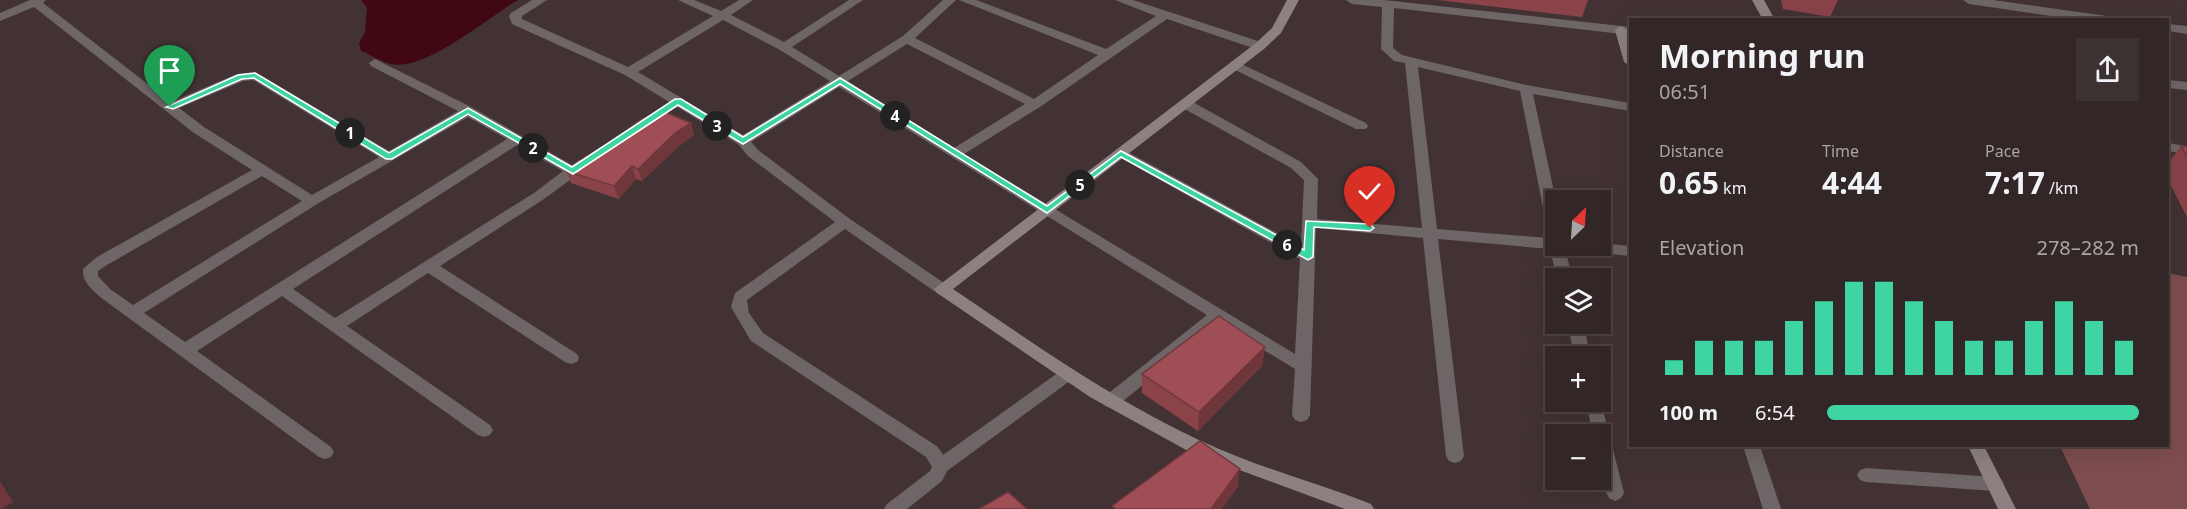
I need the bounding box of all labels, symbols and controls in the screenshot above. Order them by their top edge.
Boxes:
text: Morning run [1659,33,1865,78]
button: share [2076,38,2139,101]
pin [144,45,195,107]
icon: arrive [153,54,186,87]
text: 06:51 [1659,78,1710,105]
pin: 4 [880,101,910,131]
text: 4 [890,105,900,127]
pin: 3 [702,111,732,141]
text: 3 [712,115,722,137]
pin: 1 [335,118,365,148]
text: 1 [345,122,355,144]
pin: 2 [518,133,548,163]
text: 2 [528,137,538,159]
text: Distance [1659,140,1724,162]
text: Time [1822,140,1859,162]
text: Pace [1985,140,2020,162]
text: 0.65 [1659,162,1719,203]
text: 4:44 [1822,162,1882,203]
text: 7:17 [1985,162,2045,203]
pin [1344,166,1395,228]
pin: 5 [1065,170,1095,200]
text: 5 [1075,174,1085,196]
icon: check [1353,175,1386,208]
text: km [1719,177,1747,199]
text: /km [2045,177,2079,199]
north arrow [1545,190,1611,256]
map controls [1545,190,1611,490]
pin: 6 [1272,230,1302,260]
text: 6 [1282,234,1292,256]
text: Elevation [1659,234,1744,261]
text: 278–282 m [2036,234,2139,261]
button: layers [1545,268,1611,334]
button: + [1545,346,1611,412]
text: 100 m [1659,399,1718,426]
text: 6:54 [1755,399,1795,426]
button: − [1545,424,1611,490]

